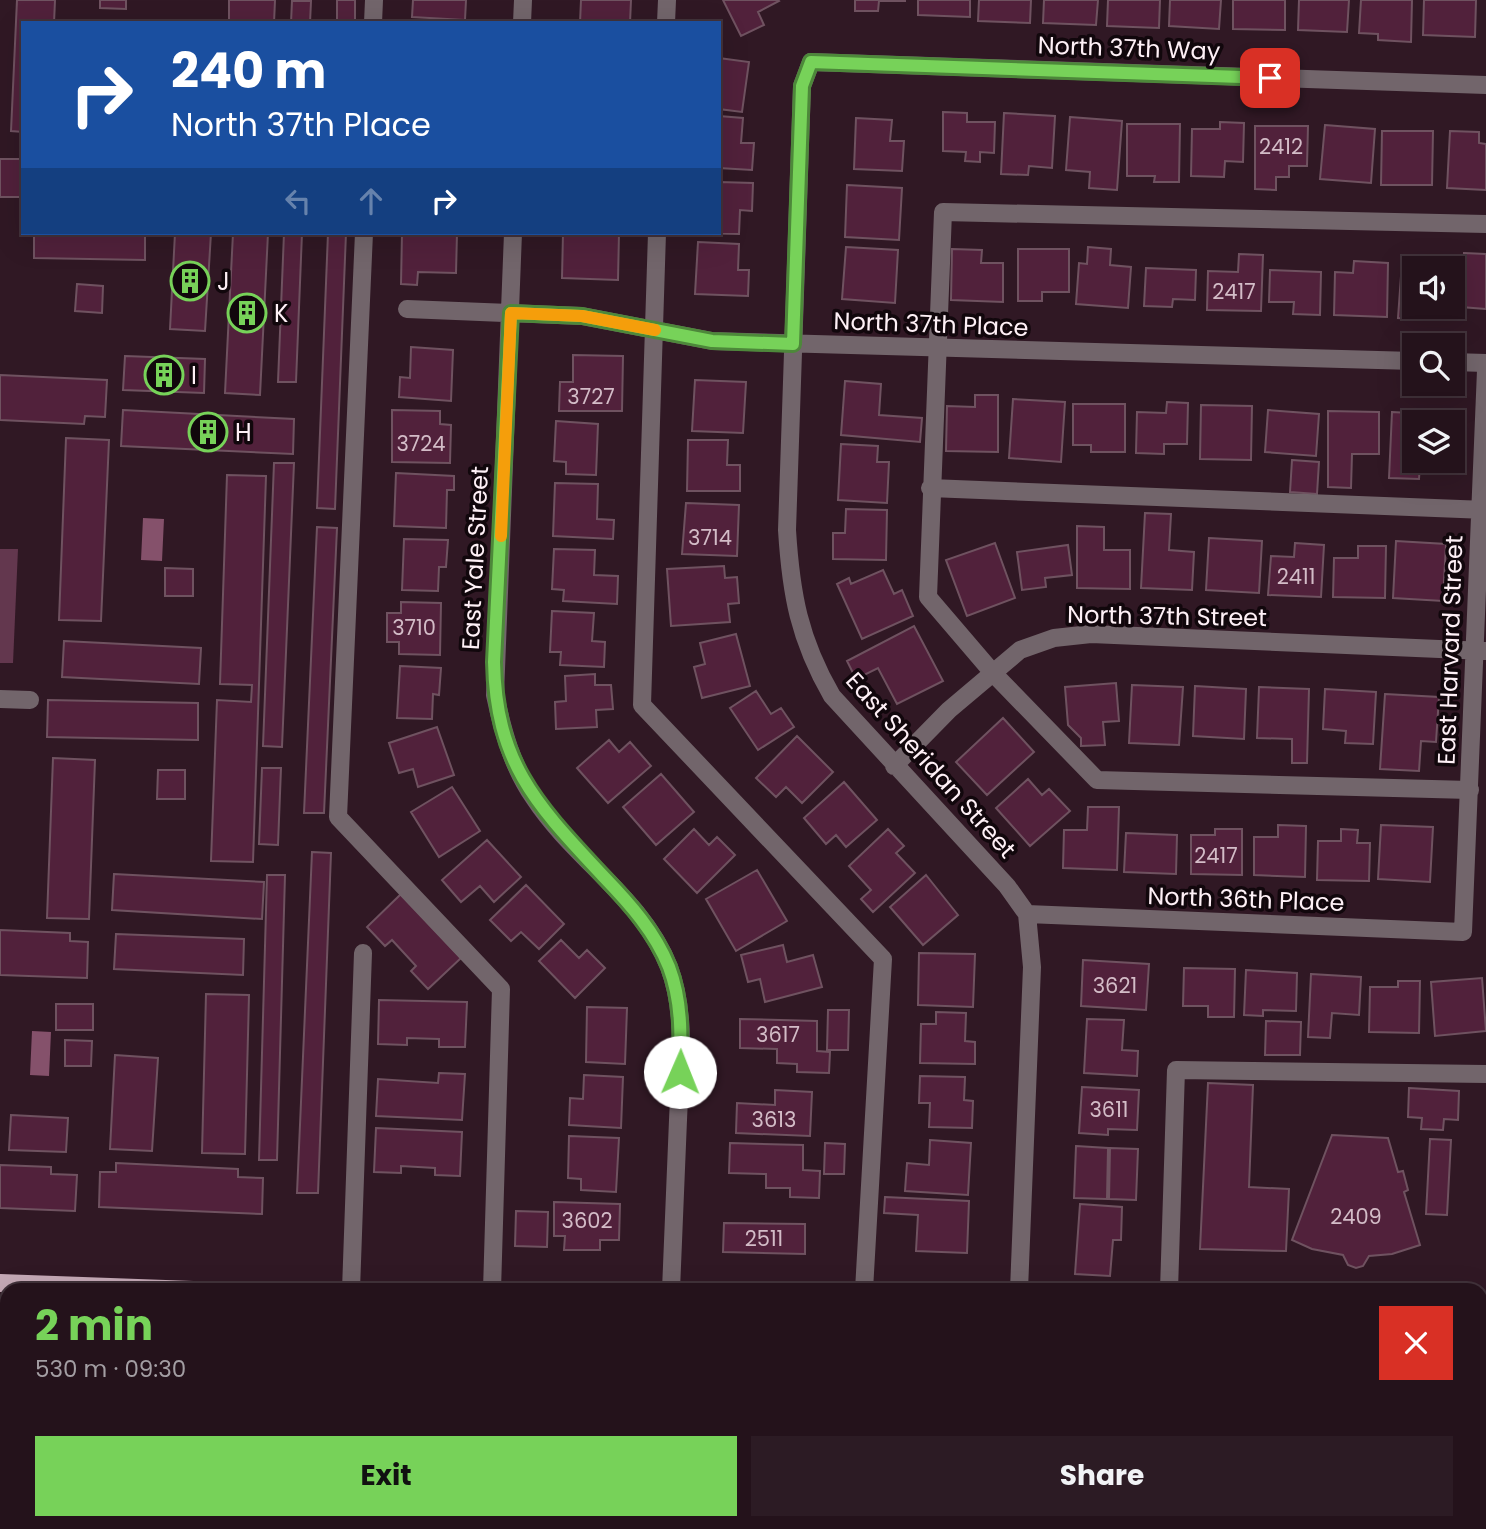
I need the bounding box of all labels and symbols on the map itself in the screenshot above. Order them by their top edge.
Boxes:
street label: North 37th Way [1037,28,1221,68]
pin [1240,48,1300,108]
house number: 2412 [1259,132,1303,161]
building icon: J [169,260,211,302]
place label: J [217,265,230,298]
house number: 2417 [1212,277,1256,306]
building icon: K [226,292,268,334]
place label: K [274,297,288,330]
street label: North 37th Place [833,304,1029,344]
building icon: I [143,354,185,396]
place label: I [191,359,197,392]
house number: 3727 [567,382,615,411]
building icon: H [187,411,229,453]
place label: H [235,416,252,449]
house number: 3724 [396,429,446,458]
street label: East Yale Street [454,465,496,651]
house number: 3714 [688,523,732,552]
street label: East Harvard Street [1430,535,1470,765]
house number: 2411 [1277,562,1315,591]
street label: North 37th Street [1067,598,1267,634]
house number: 3710 [392,613,436,642]
street label: East Sheridan Street [838,665,1024,865]
house number: 2417 [1194,841,1238,870]
street label: North 36th Place [1147,879,1345,919]
house number: 3621 [1093,971,1137,1000]
house number: 3617 [756,1020,800,1049]
position arrow [643,1035,717,1109]
house number: 3611 [1089,1095,1129,1124]
house number: 3613 [752,1105,796,1134]
house number: 2409 [1330,1202,1382,1231]
house number: 3602 [562,1206,612,1235]
house number: 2511 [745,1224,783,1253]

